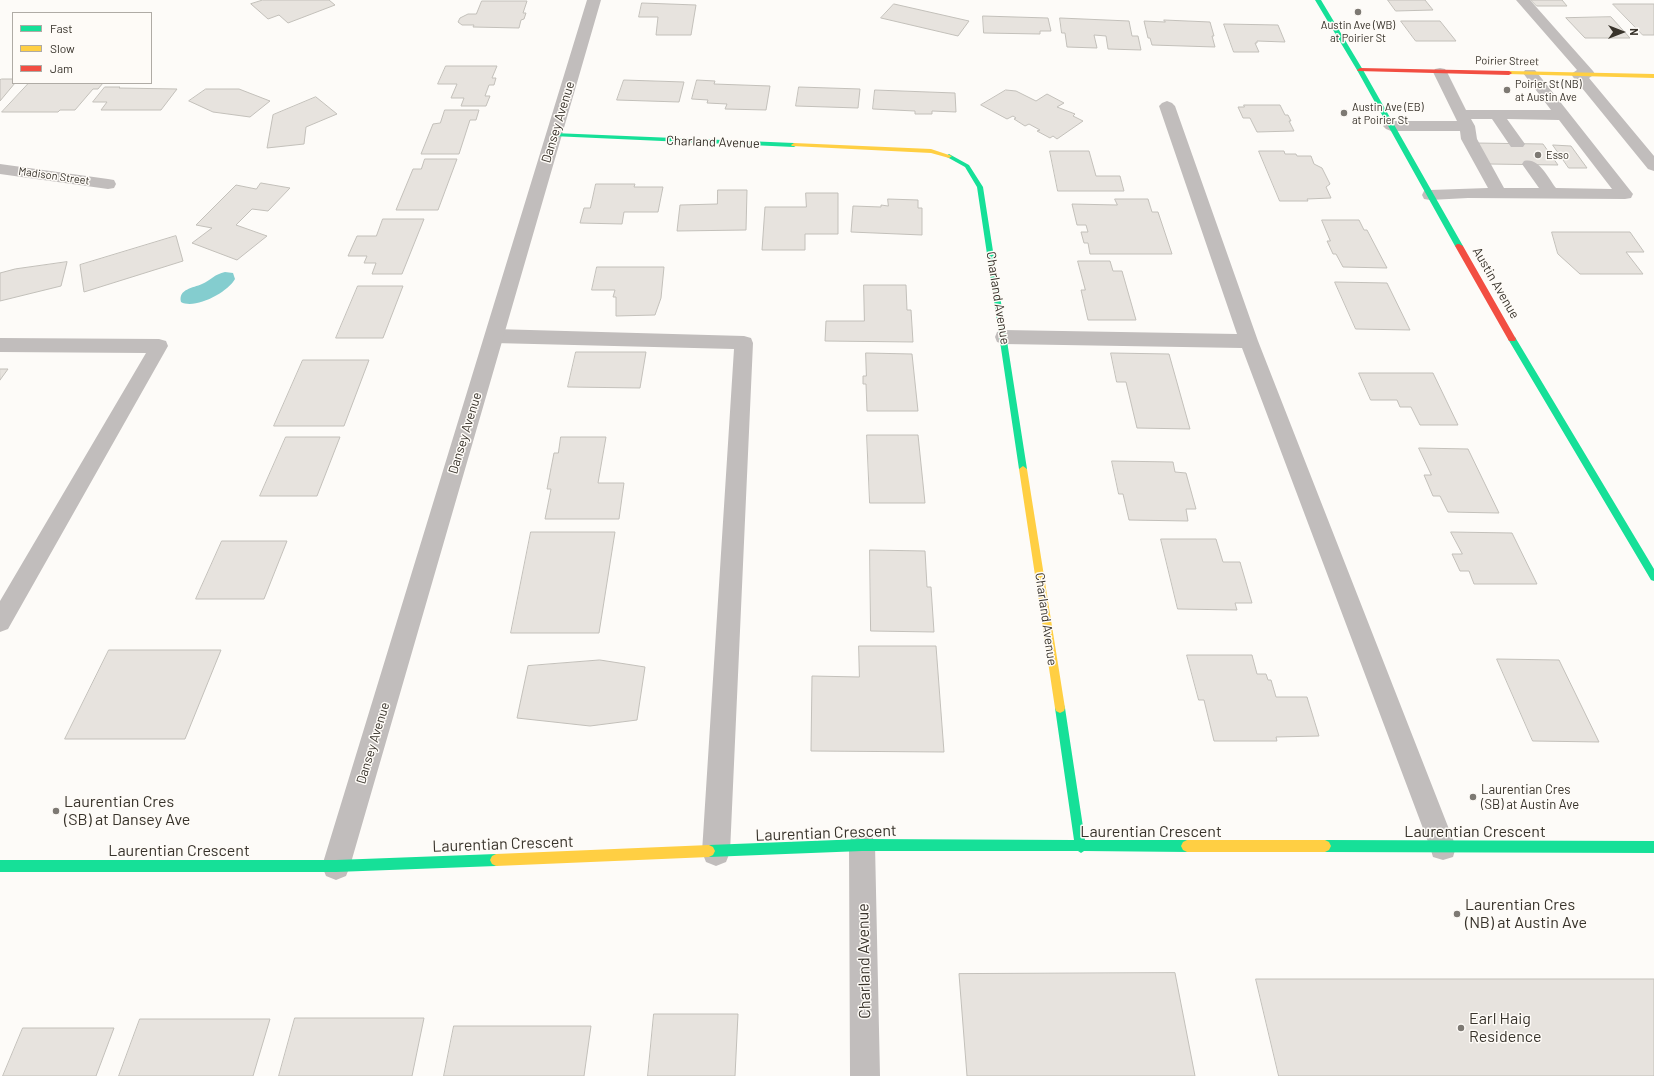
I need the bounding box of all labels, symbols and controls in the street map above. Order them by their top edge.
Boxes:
marker: Austin Ave (WB) at Poirier St [1353,7,1363,17]
legend [12,12,152,84]
north arrow [1602,12,1642,52]
place label: Austin Ave (WB) at Poirier St [1321,18,1395,44]
text: Fast [50,21,73,35]
text: N [1628,28,1641,36]
text: Slow [50,41,75,55]
street label: Poirier Street [1475,54,1539,68]
text: Jam [50,61,73,75]
place label: Poirier St (NB) at Austin Ave [1515,77,1582,103]
street label: Dansey Avenue [538,79,578,165]
marker: Poirier St (NB) at Austin Ave [1502,85,1512,95]
place label: Austin Ave (EB) at Poirier St [1352,100,1424,126]
marker: Austin Ave (EB) at Poirier St [1339,108,1349,118]
street label: Charland Avenue [666,133,760,151]
place label: Esso [1546,148,1569,162]
marker: Esso [1533,150,1543,160]
street label: Madison Street [18,164,90,188]
street label: Austin Avenue [1469,244,1523,322]
street label: Charland Avenue [983,250,1013,346]
street label: Dansey Avenue [445,390,485,476]
street label: Charland Avenue [1032,571,1060,667]
street label: Dansey Avenue [353,700,393,786]
place label: Laurentian Cres (SB) at Austin Ave [1481,782,1579,813]
place label: Laurentian Cres (SB) at Dansey Ave [64,792,190,830]
marker: Laurentian Cres (SB) at Austin Ave [1468,792,1478,802]
marker: Laurentian Cres (SB) at Dansey Ave [51,806,61,816]
street label: Laurentian Crescent [755,821,897,845]
street label: Laurentian Crescent [1080,822,1222,842]
street label: Laurentian Crescent [1404,822,1546,842]
street label: Laurentian Crescent [432,832,574,856]
street label: Laurentian Crescent [108,841,250,861]
place label: Laurentian Cres (NB) at Austin Ave [1465,895,1587,933]
street label: Charland Avenue [853,903,875,1019]
marker: Laurentian Cres (NB) at Austin Ave [1452,909,1462,919]
place label: Earl Haig Residence [1469,1009,1541,1047]
marker: Earl Haig Residence [1456,1023,1466,1033]

